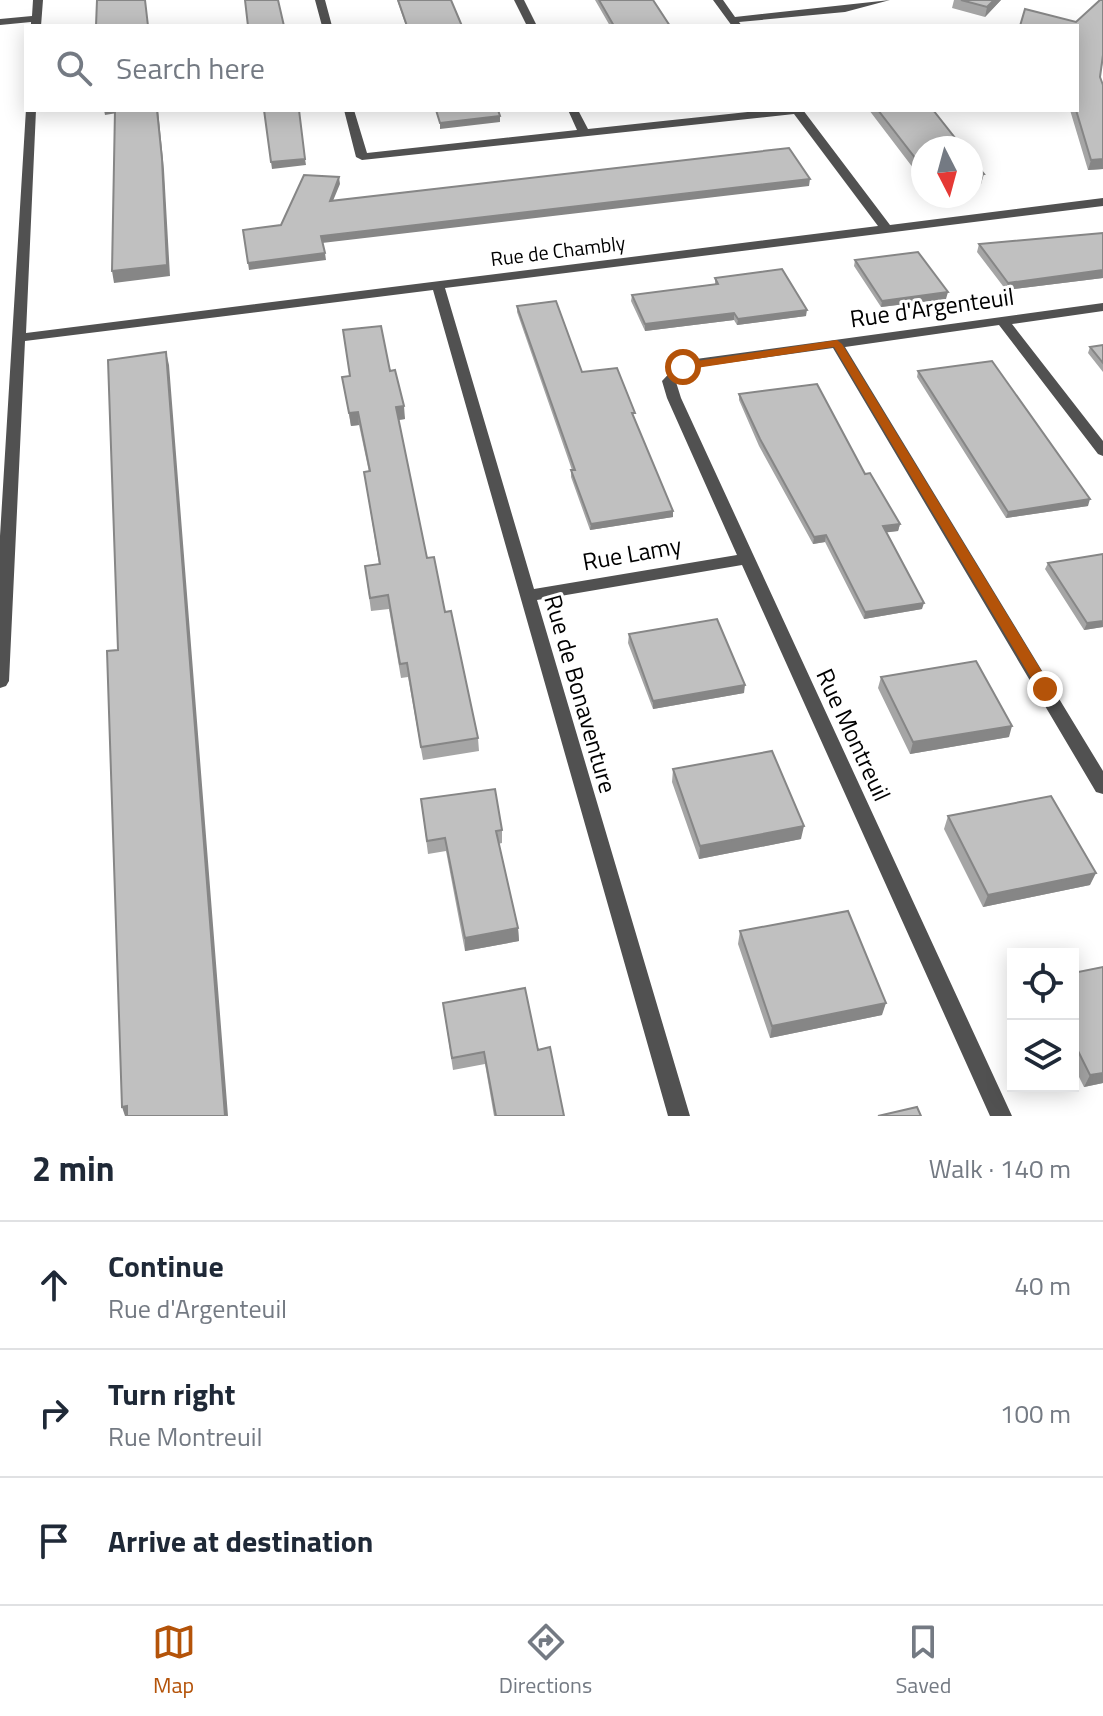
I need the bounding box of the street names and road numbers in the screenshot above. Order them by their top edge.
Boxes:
street label: Rue de Chambly [489,227,627,274]
street label: Rue d'Argenteuil [848,278,1016,336]
street label: Rue Lamy [580,527,685,579]
street label: Rue de Bonaventure [535,590,626,797]
street label: Rue Montreuil [807,662,900,807]

